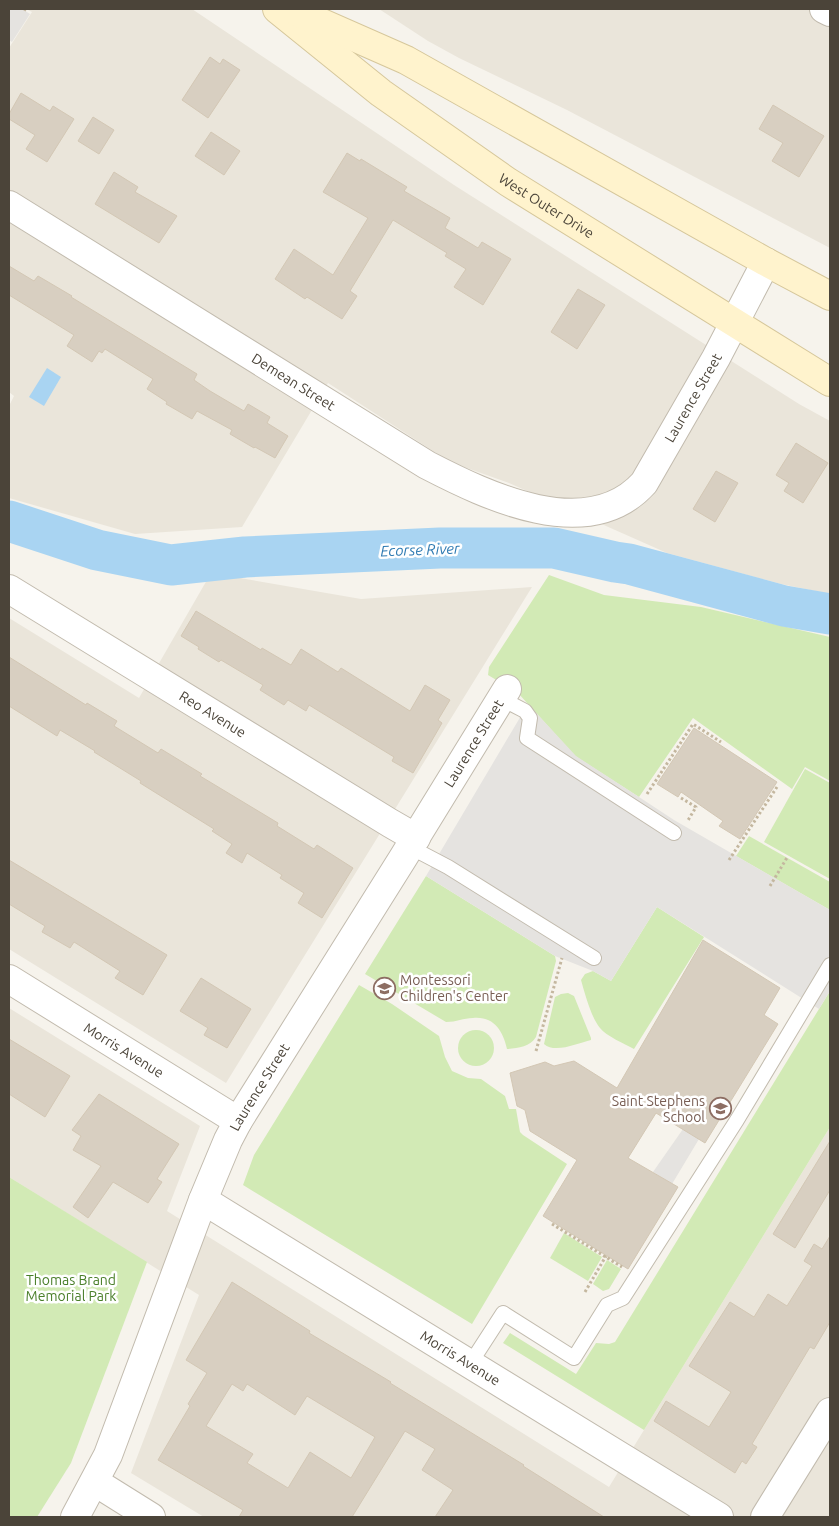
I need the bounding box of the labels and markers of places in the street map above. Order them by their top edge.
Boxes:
place label: Montessori Children's Center [400,972,509,1004]
school or university icon: Montessori Children's Center [372,976,396,1000]
place label: Saint Stephens School [612,1093,705,1125]
school or university icon: Saint Stephens School [709,1097,733,1121]

